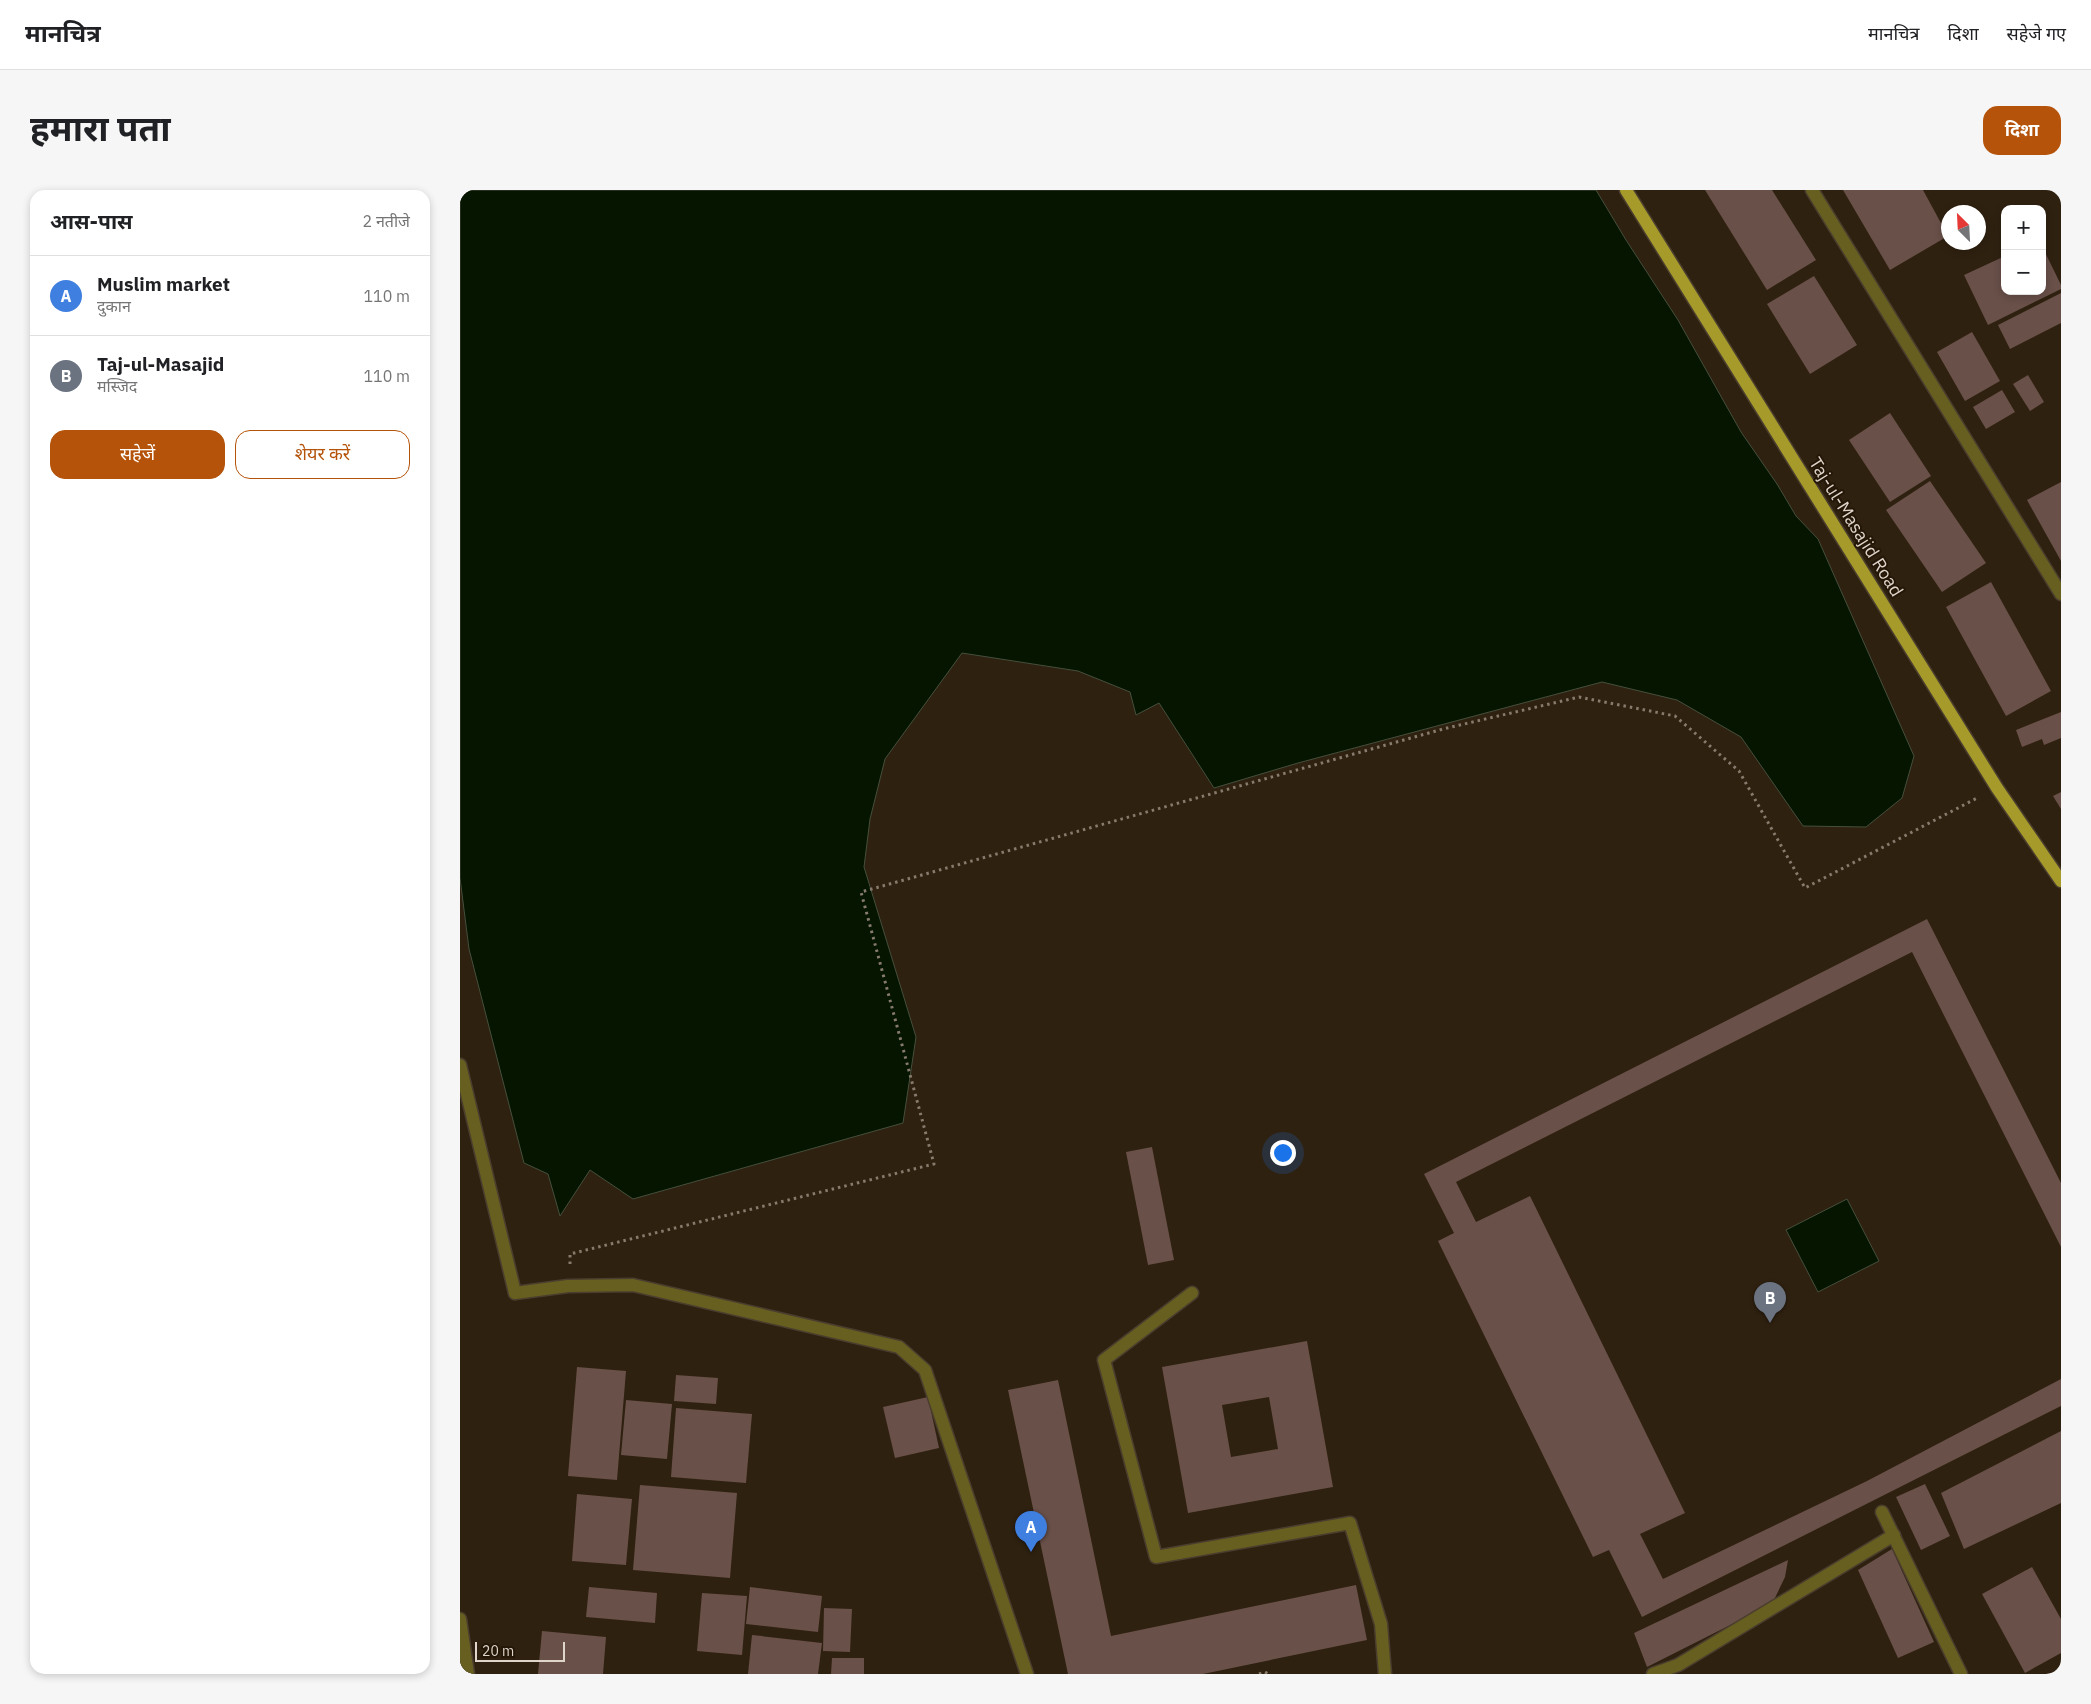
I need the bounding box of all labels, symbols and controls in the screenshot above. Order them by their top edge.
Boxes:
text: मानचित्र [25,17,101,49]
text: मानचित्र [1868,22,1919,45]
text: दिशा [1947,22,1979,45]
text: सहेजे गए [2007,22,2066,45]
text: हमारा पता [30,105,170,151]
button: दिशा [1983,106,2061,155]
north arrow [1941,205,1986,250]
map controls [2001,205,2046,295]
button: + [2001,205,2046,250]
text: आस-पास [50,207,133,235]
text: 2 नतीजे [363,211,410,231]
button: − [2001,250,2046,295]
text: Muslim market [97,272,230,296]
text: A [61,286,71,306]
text: 110 m [363,286,410,306]
text: दुकान [97,296,131,316]
text: Taj-ul-Masajid [97,352,224,376]
text: B [61,366,71,386]
text: 110 m [363,366,410,386]
text: मस्जिद [97,376,137,396]
button: सहेजें [50,430,225,479]
button: शेयर करें [235,430,410,479]
street label: Taj-ul-Masajid Road [1804,453,1909,601]
your location [1270,1140,1296,1166]
pin: B [1754,1282,1786,1323]
pin: A [1015,1511,1047,1552]
scale bar [475,1639,565,1662]
text: 20 m [482,1642,514,1660]

